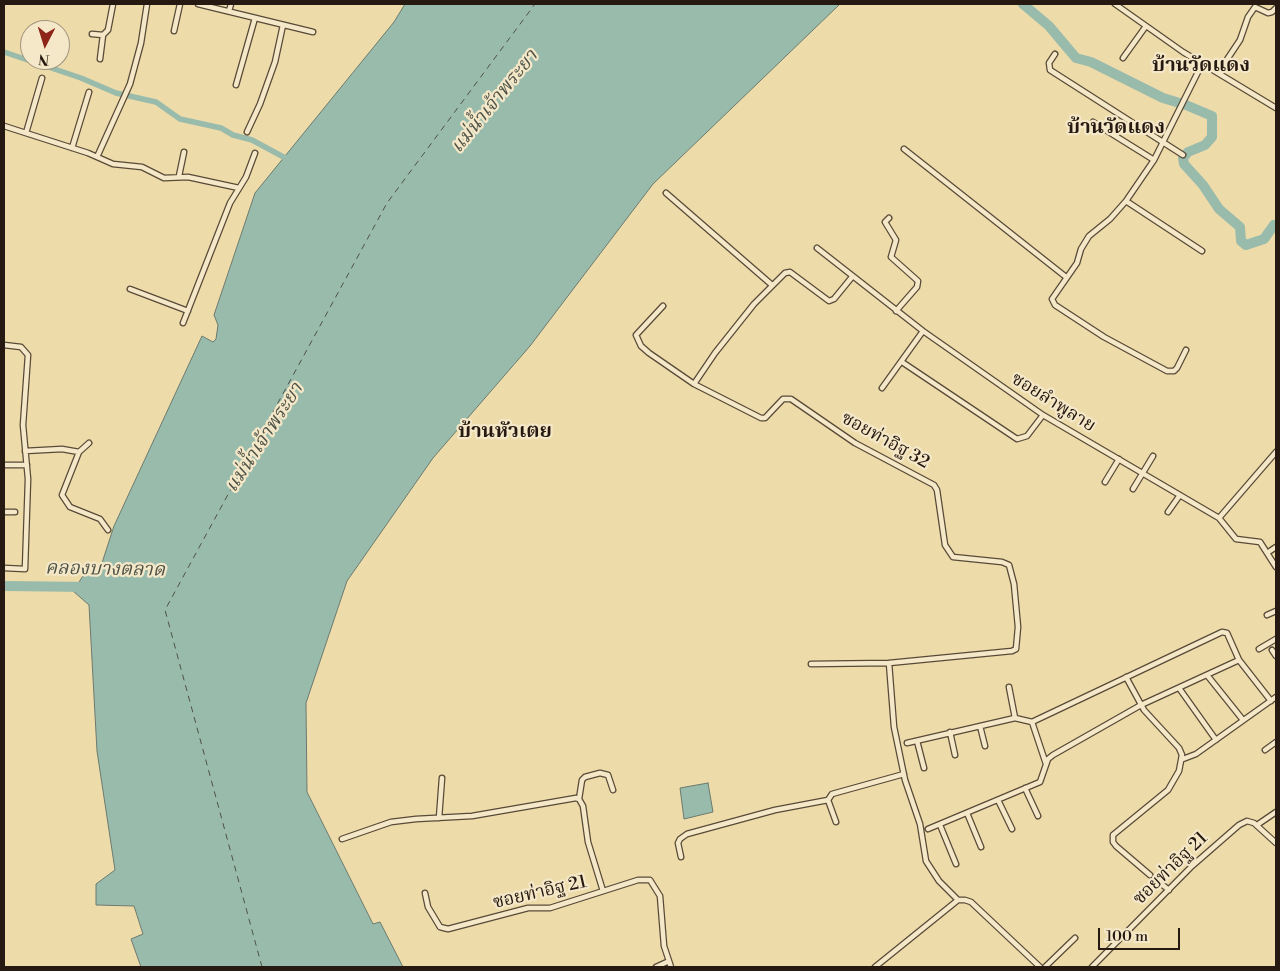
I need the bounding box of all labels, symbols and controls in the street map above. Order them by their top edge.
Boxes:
north arrow [20,20,70,70]
water label: แม่น้ำเจ้าพระยา [447,46,543,158]
text: N [37,49,50,68]
district label: บ้านวัดแดง [1152,54,1250,78]
district label: บ้านวัดแดง [1067,116,1165,140]
street label: ซอยลำพูลาย [1007,369,1099,437]
water label: แม่น้ำเจ้าพระยา [221,379,309,497]
street label: ซอยท่าอิฐ 32 [837,408,933,474]
district label: บ้านหัวเตย [458,420,552,444]
water label: คลองบางตลาด [45,558,165,582]
street label: ซอยท่าอิฐ 21 [1129,828,1213,910]
street label: ซอยท่าอิฐ 21 [491,872,589,914]
scale bar [1100,918,1182,950]
text: 100 m [1106,927,1148,946]

